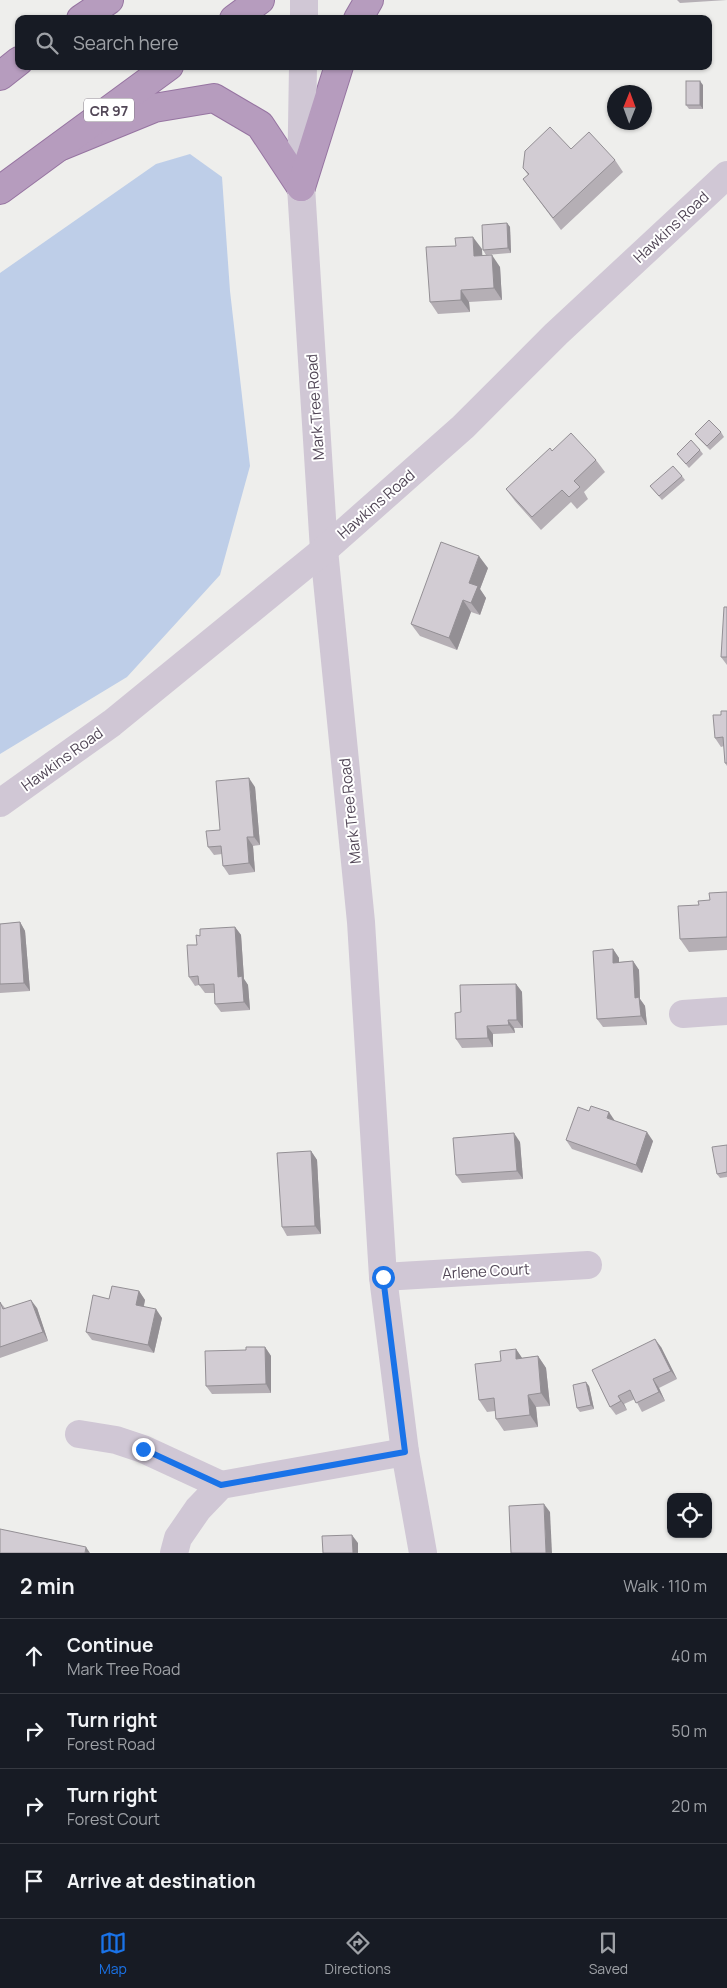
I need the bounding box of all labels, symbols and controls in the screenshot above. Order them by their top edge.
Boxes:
search box [15,15,712,70]
icon: search [33,29,61,57]
text: Search here [73,30,179,56]
north arrow [607,85,652,130]
road number: CR 97 [84,98,134,122]
street label: Hawkins Road [629,187,713,267]
street label: Mark Tree Road [301,353,329,461]
street label: Hawkins Road [333,465,419,543]
street label: Hawkins Road [17,722,107,796]
street label: Mark Tree Road [334,757,366,865]
street label: Arlene Court [442,1258,530,1284]
route start [372,1266,395,1289]
route end [132,1438,155,1461]
map controls [667,1493,712,1538]
button: locate [667,1493,712,1538]
text: 2 min [20,1572,75,1600]
text: Walk · 110 m [623,1575,707,1597]
text: Continue [67,1632,153,1658]
icon: ahead [20,1642,48,1670]
text: 40 m [671,1645,707,1667]
text: Mark Tree Road [67,1658,180,1680]
text: Turn right [67,1707,157,1733]
icon: right [20,1717,48,1745]
text: 50 m [671,1720,707,1742]
text: Forest Road [67,1733,155,1755]
text: Turn right [67,1782,157,1808]
icon: right [20,1792,48,1820]
text: 20 m [671,1795,707,1817]
text: Forest Court [67,1808,160,1830]
icon: arrive [20,1867,48,1895]
text: Arrive at destination [67,1868,256,1894]
tab: Map [99,1929,127,1978]
tab: Directions [325,1929,391,1978]
tab: Saved [589,1929,628,1978]

